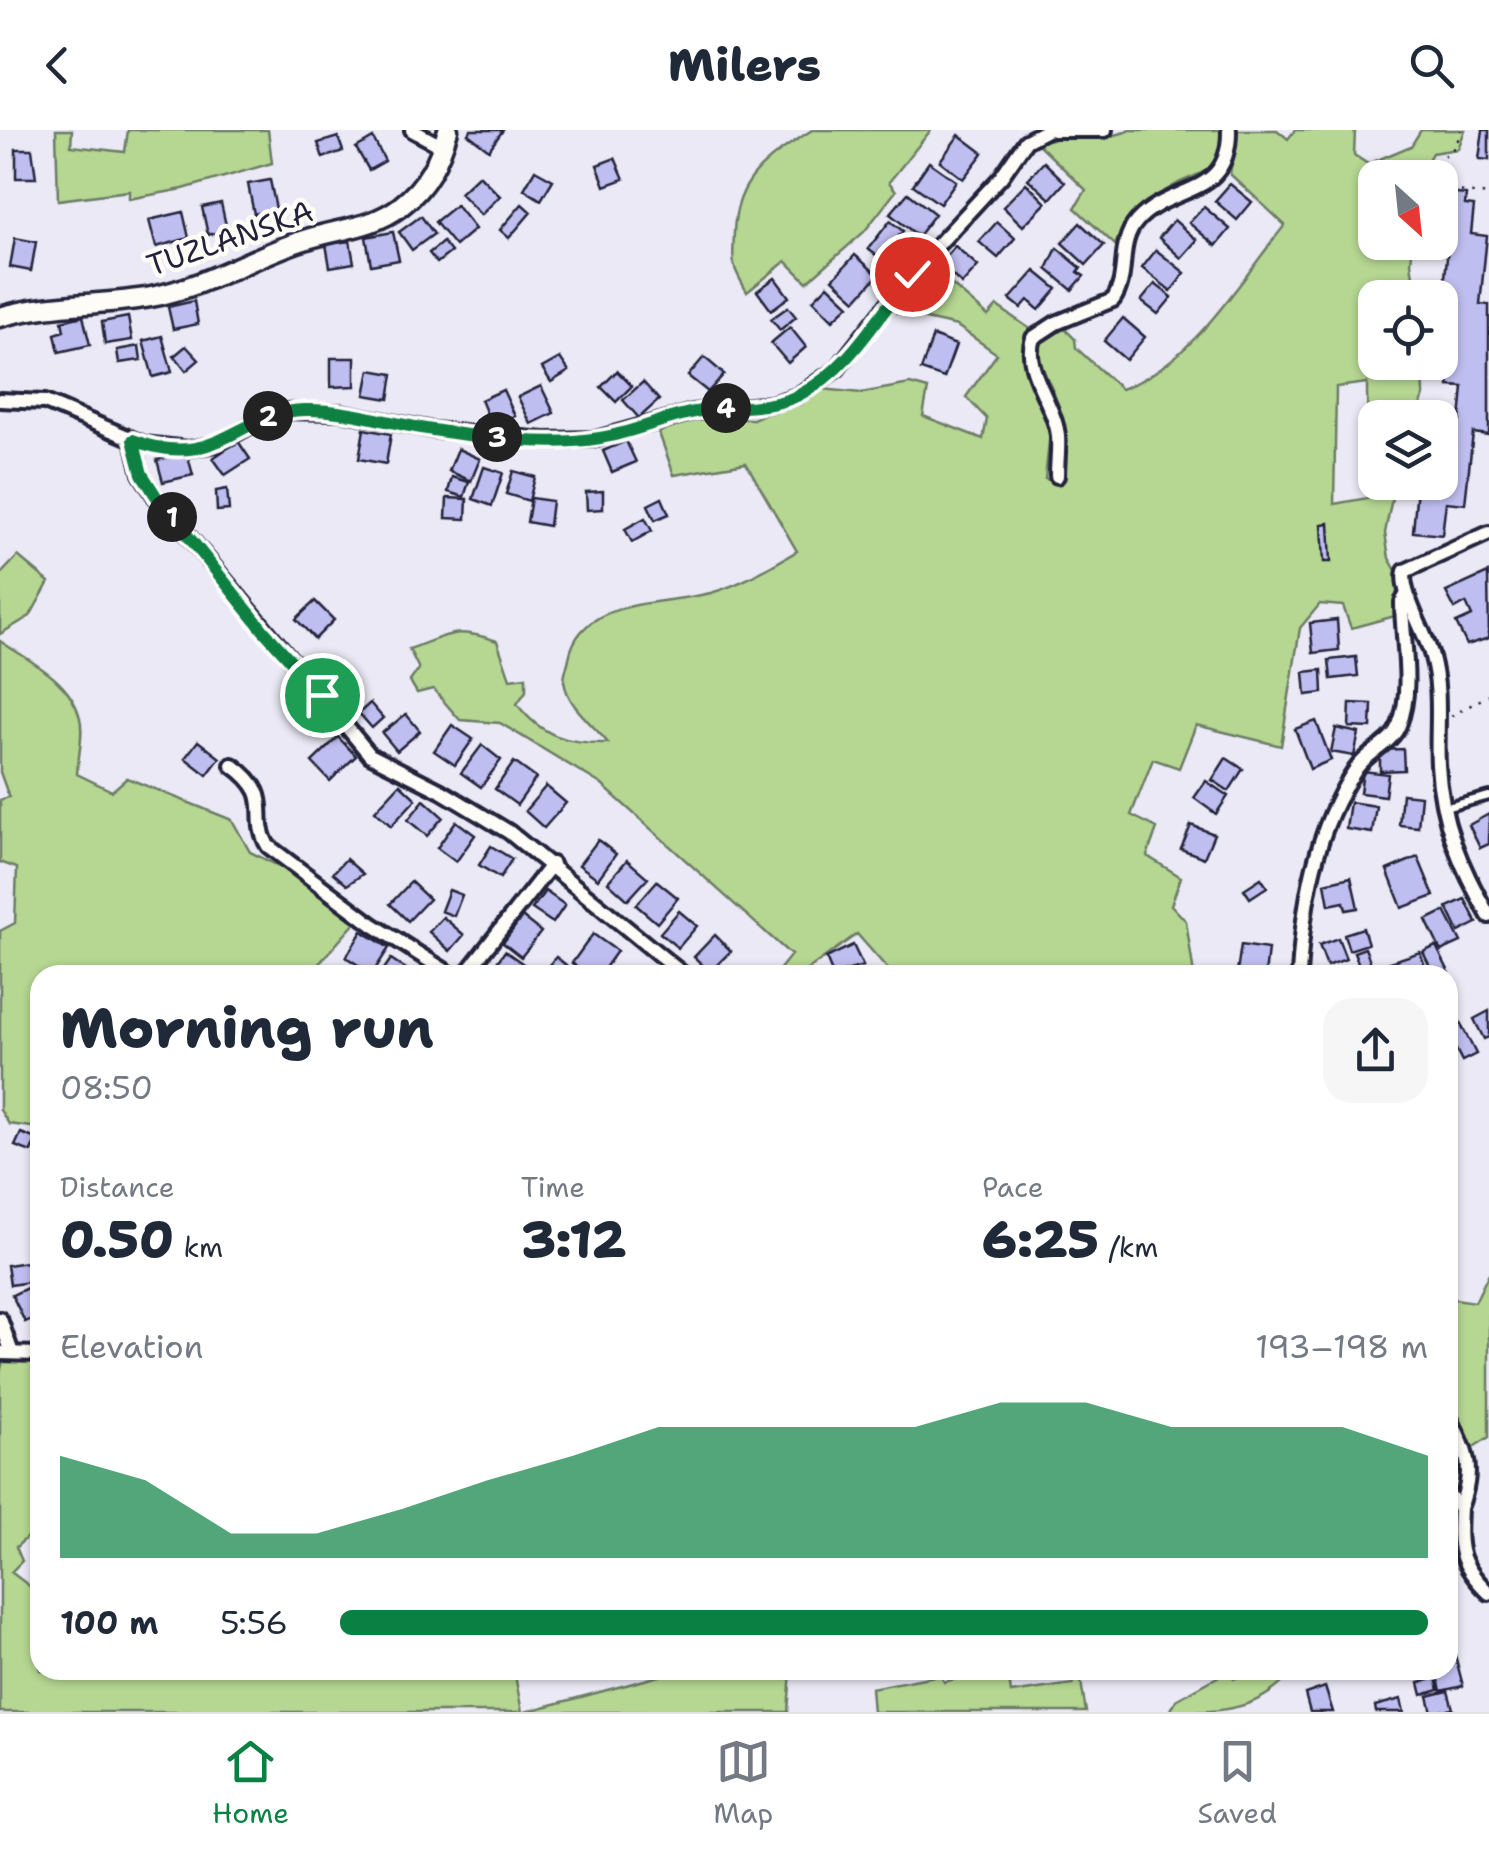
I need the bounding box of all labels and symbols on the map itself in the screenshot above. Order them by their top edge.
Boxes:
north arrow [1358,160,1458,260]
street label: TUZLANSKA [141,190,319,286]
pin [870,232,955,317]
pin: 4 [701,383,751,433]
pin: 2 [243,391,293,441]
pin: 3 [472,412,522,462]
pin: 1 [147,492,197,542]
pin [280,653,365,738]

